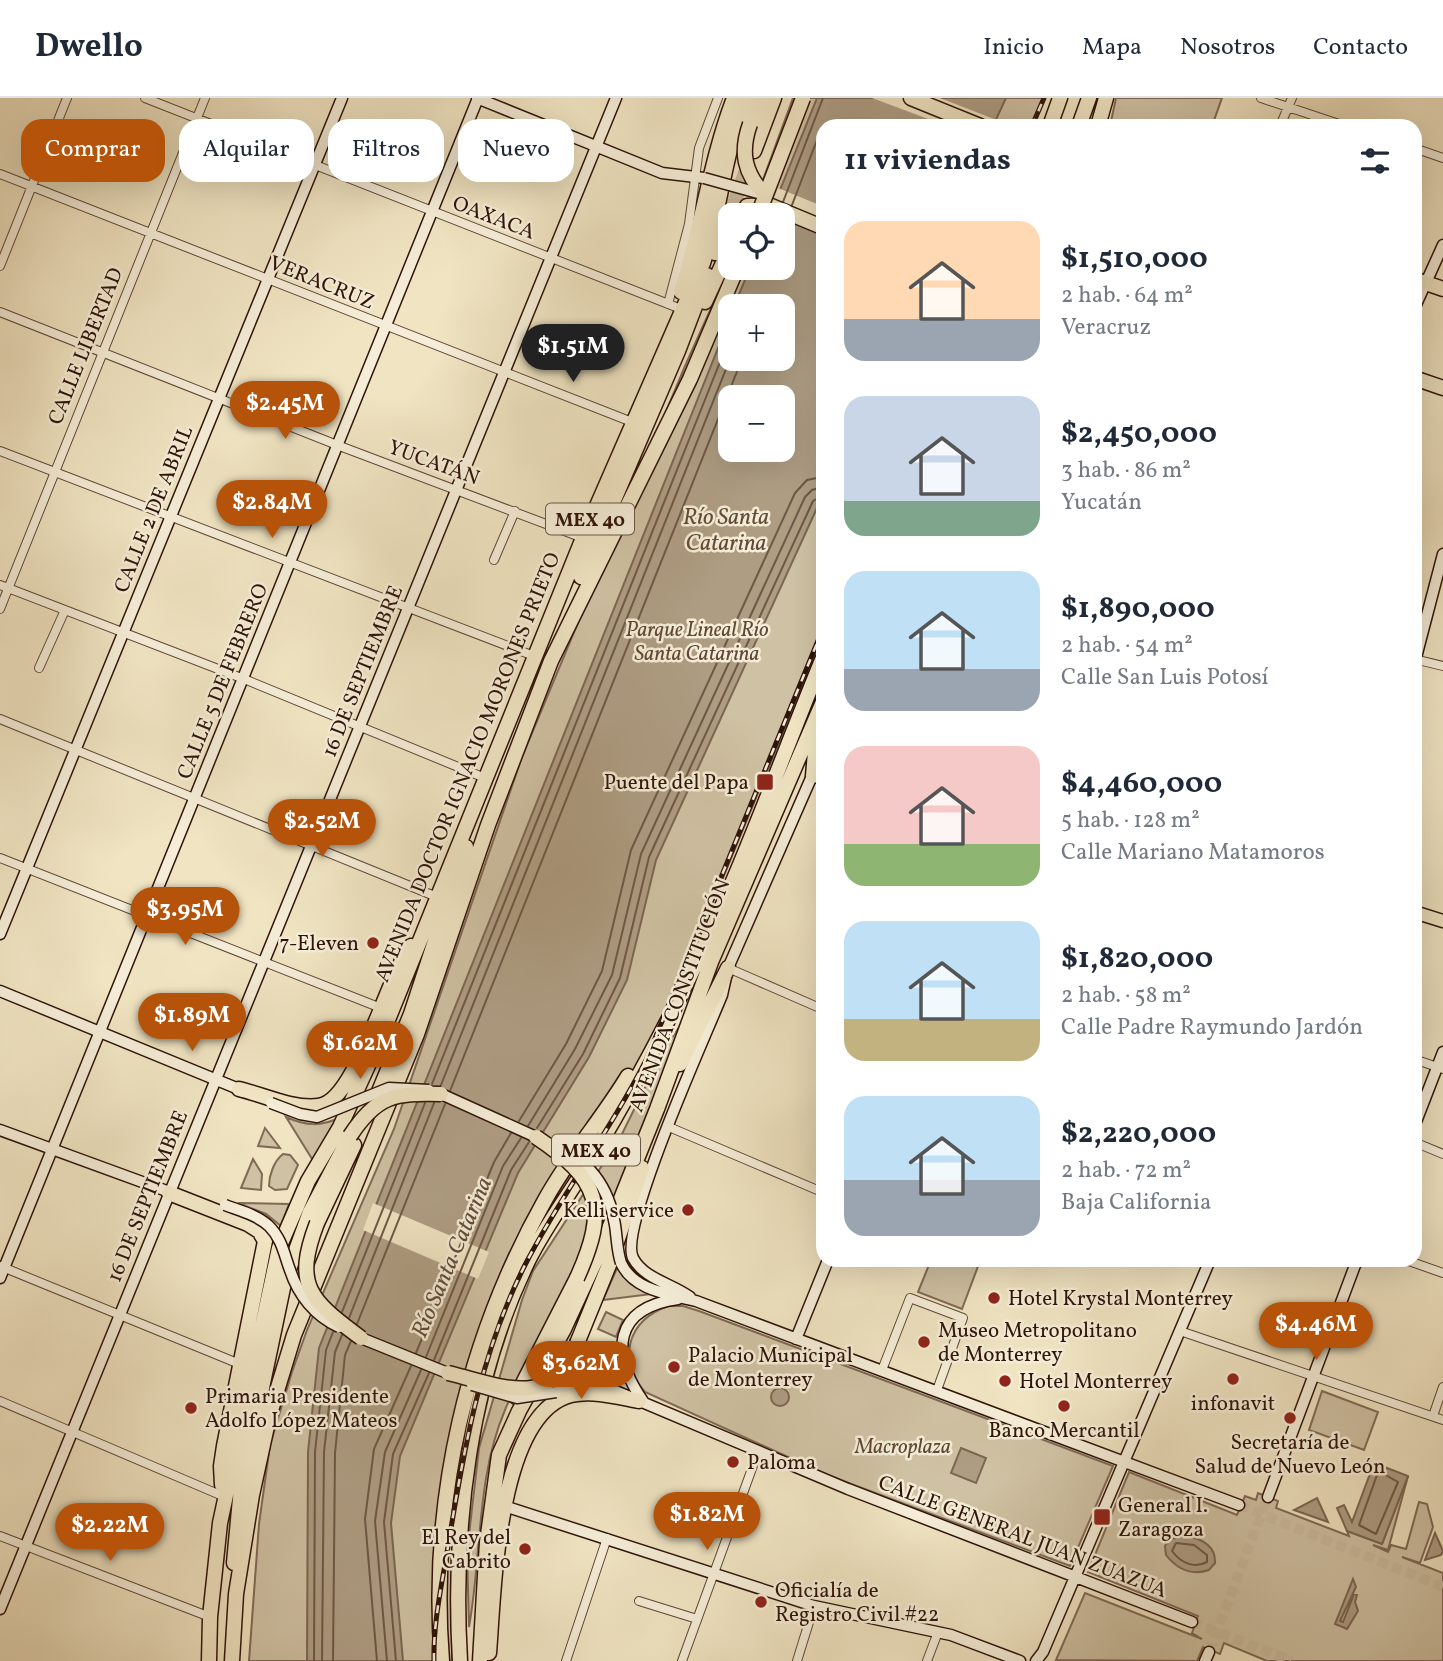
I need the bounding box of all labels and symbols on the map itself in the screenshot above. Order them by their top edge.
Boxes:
street label: OAXACA [448,189,539,247]
street label: VERACRUZ [264,249,378,318]
street label: CALLE LIBERTAD [42,264,131,429]
pin: $1.51M [516,324,630,384]
pin: $2.45M [228,382,342,441]
street label: CALLE 2 DE ABRIL [108,422,201,597]
street label: YUCATÁN [384,434,483,493]
pin: $2.84M [215,480,329,540]
water label: Río Santa Catarina [683,502,769,560]
road number: MEX 40 [546,504,634,534]
street label: AVENIDA DOCTOR IGNACIO MORONES PRIETO [369,548,568,987]
street label: CALLE 5 DE FEBRERO [171,579,276,784]
street label: 16 DE SEPTIEMBRE [316,581,411,762]
park label: Parque Lineal Río Santa Catarina [626,616,769,669]
place label: Puente del Papa [604,769,749,798]
marker: Puente del Papa [755,772,775,792]
pin: $2.52M [265,800,379,859]
street label: AVENIDA CONSTITUCIÓN [622,875,738,1116]
pin: $3.95M [128,888,242,947]
place label: 7-Eleven [279,930,359,959]
marker: 7-Eleven [365,935,381,951]
pin: $1.89M [135,993,249,1053]
pin: $1.62M [303,1021,417,1081]
street label: 16 DE SEPTIEMBRE [101,1106,196,1287]
road number: MEX 40 [552,1134,640,1166]
water label: Río Santa Catarina [405,1173,501,1343]
place label: Kelli service [563,1197,674,1226]
marker: Kelli service [680,1202,696,1218]
place label: Hotel Krystal Monterrey [1008,1285,1234,1314]
marker: Hotel Krystal Monterrey [986,1290,1002,1306]
pin: $4.46M [1259,1302,1373,1362]
place label: Museo Metropolitano de Monterrey [938,1317,1137,1370]
marker: Museo Metropolitano de Monterrey [916,1334,932,1350]
pin: $3.62M [524,1342,638,1401]
place label: Palacio Municipal de Monterrey [688,1342,853,1395]
marker: Palacio Municipal de Monterrey [666,1359,682,1375]
place label: Hotel Monterrey [1019,1368,1173,1397]
marker: infonavit [1225,1371,1241,1387]
marker: Hotel Monterrey [997,1373,1013,1389]
place label: Primaria Presidente Adolfo López Mateos [205,1383,398,1436]
place label: infonavit [1191,1390,1275,1419]
marker: Banco Mercantil [1056,1398,1072,1414]
marker: Primaria Presidente Adolfo López Mateos [183,1400,199,1416]
marker: Secretaría de Salud de Nuevo León [1282,1410,1298,1426]
place label: Banco Mercantil [988,1417,1140,1446]
place label: Secretaría de Salud de Nuevo León [1194,1429,1386,1482]
park label: Macroplaza [854,1433,951,1462]
place label: Paloma [747,1449,816,1478]
marker: Paloma [725,1454,741,1470]
street label: CALLE GENERAL JUAN ZUAZUA [874,1469,1171,1606]
pin: $1.82M [650,1492,764,1552]
place label: General I. Zaragoza [1118,1492,1208,1545]
pin: $2.22M [53,1504,167,1563]
marker: General I. Zaragoza [1092,1507,1112,1527]
place label: El Rey del Cabrito [421,1524,511,1577]
marker: El Rey del Cabrito [517,1541,533,1557]
place label: Oficialía de Registro Civil #22 [775,1577,939,1630]
marker: Oficialía de Registro Civil #22 [753,1594,769,1610]

